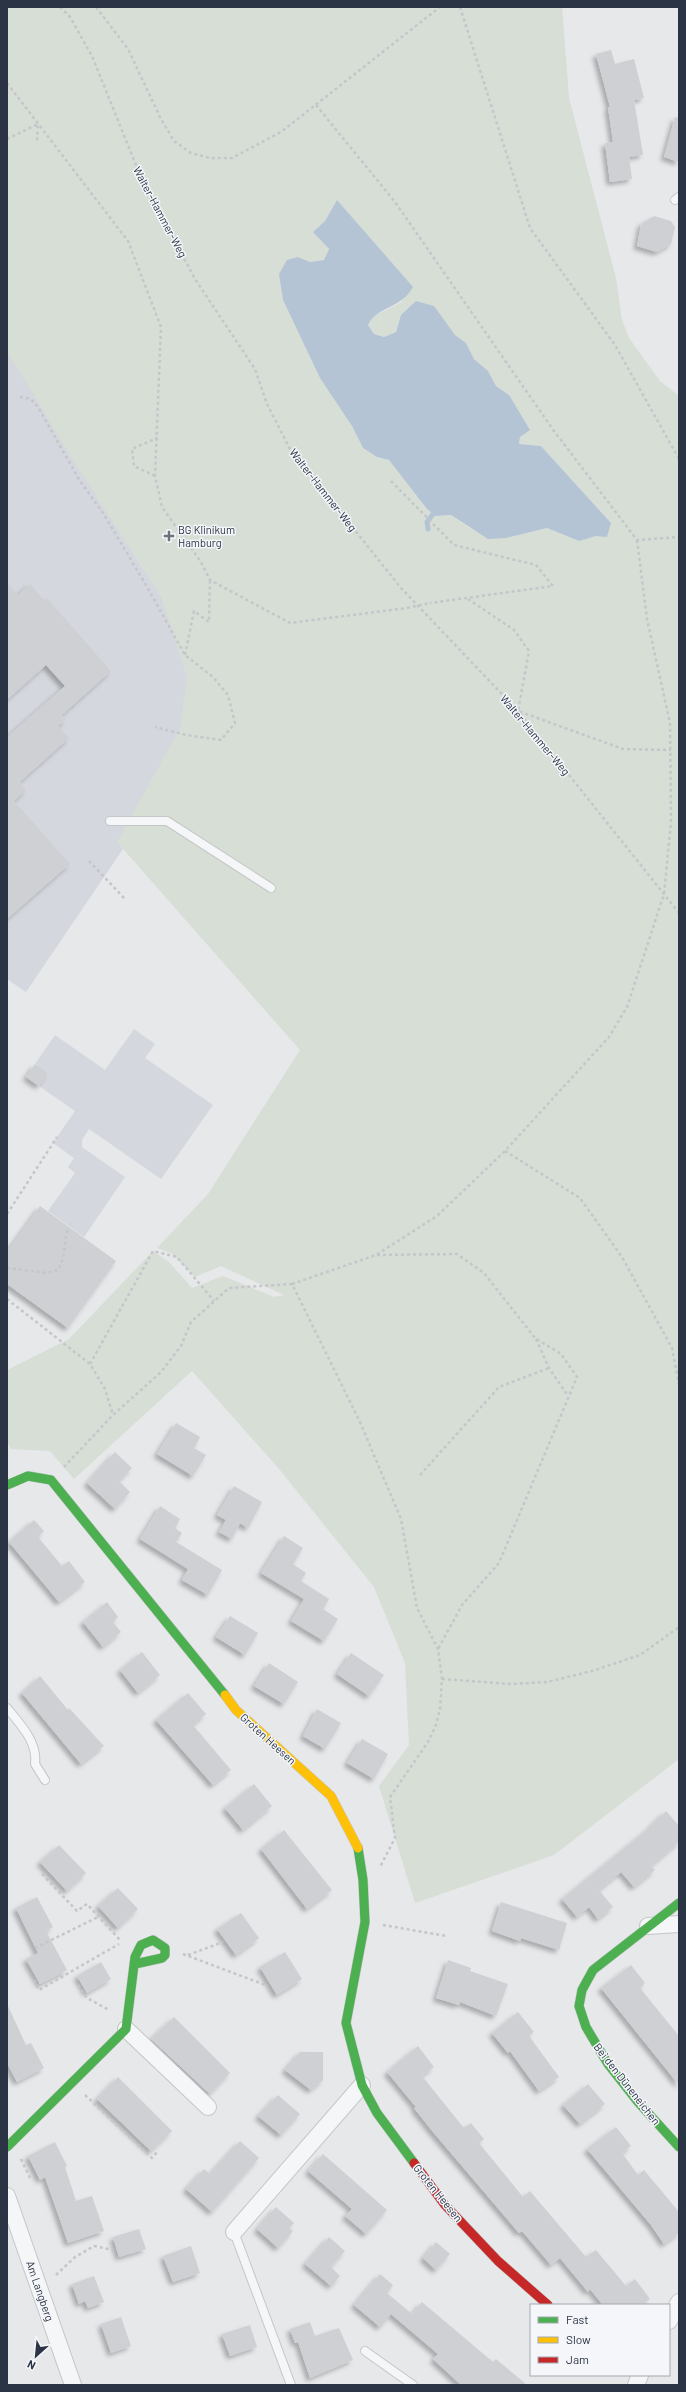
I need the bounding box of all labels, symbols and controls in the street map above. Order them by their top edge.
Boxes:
street label: Walter-Hammer-Weg [131,164,190,260]
street label: Walter-Hammer-Weg [287,446,360,534]
place label: BG Klinikum Hamburg [178,523,235,549]
marker: BG Klinikum Hamburg [163,530,175,542]
street label: Walter-Hammer-Weg [498,692,573,778]
street label: Groten Heesen [238,1710,299,1767]
street label: Bei den Düneneichen [592,2040,663,2127]
street label: Groten Heesen [411,2161,466,2224]
street label: Am Langberg [24,2259,57,2323]
legend [530,2304,670,2376]
text: Fast [566,2312,589,2326]
text: Slow [566,2332,591,2346]
north arrow [16,2336,56,2376]
text: Jam [566,2352,589,2366]
text: N [25,2358,37,2373]

